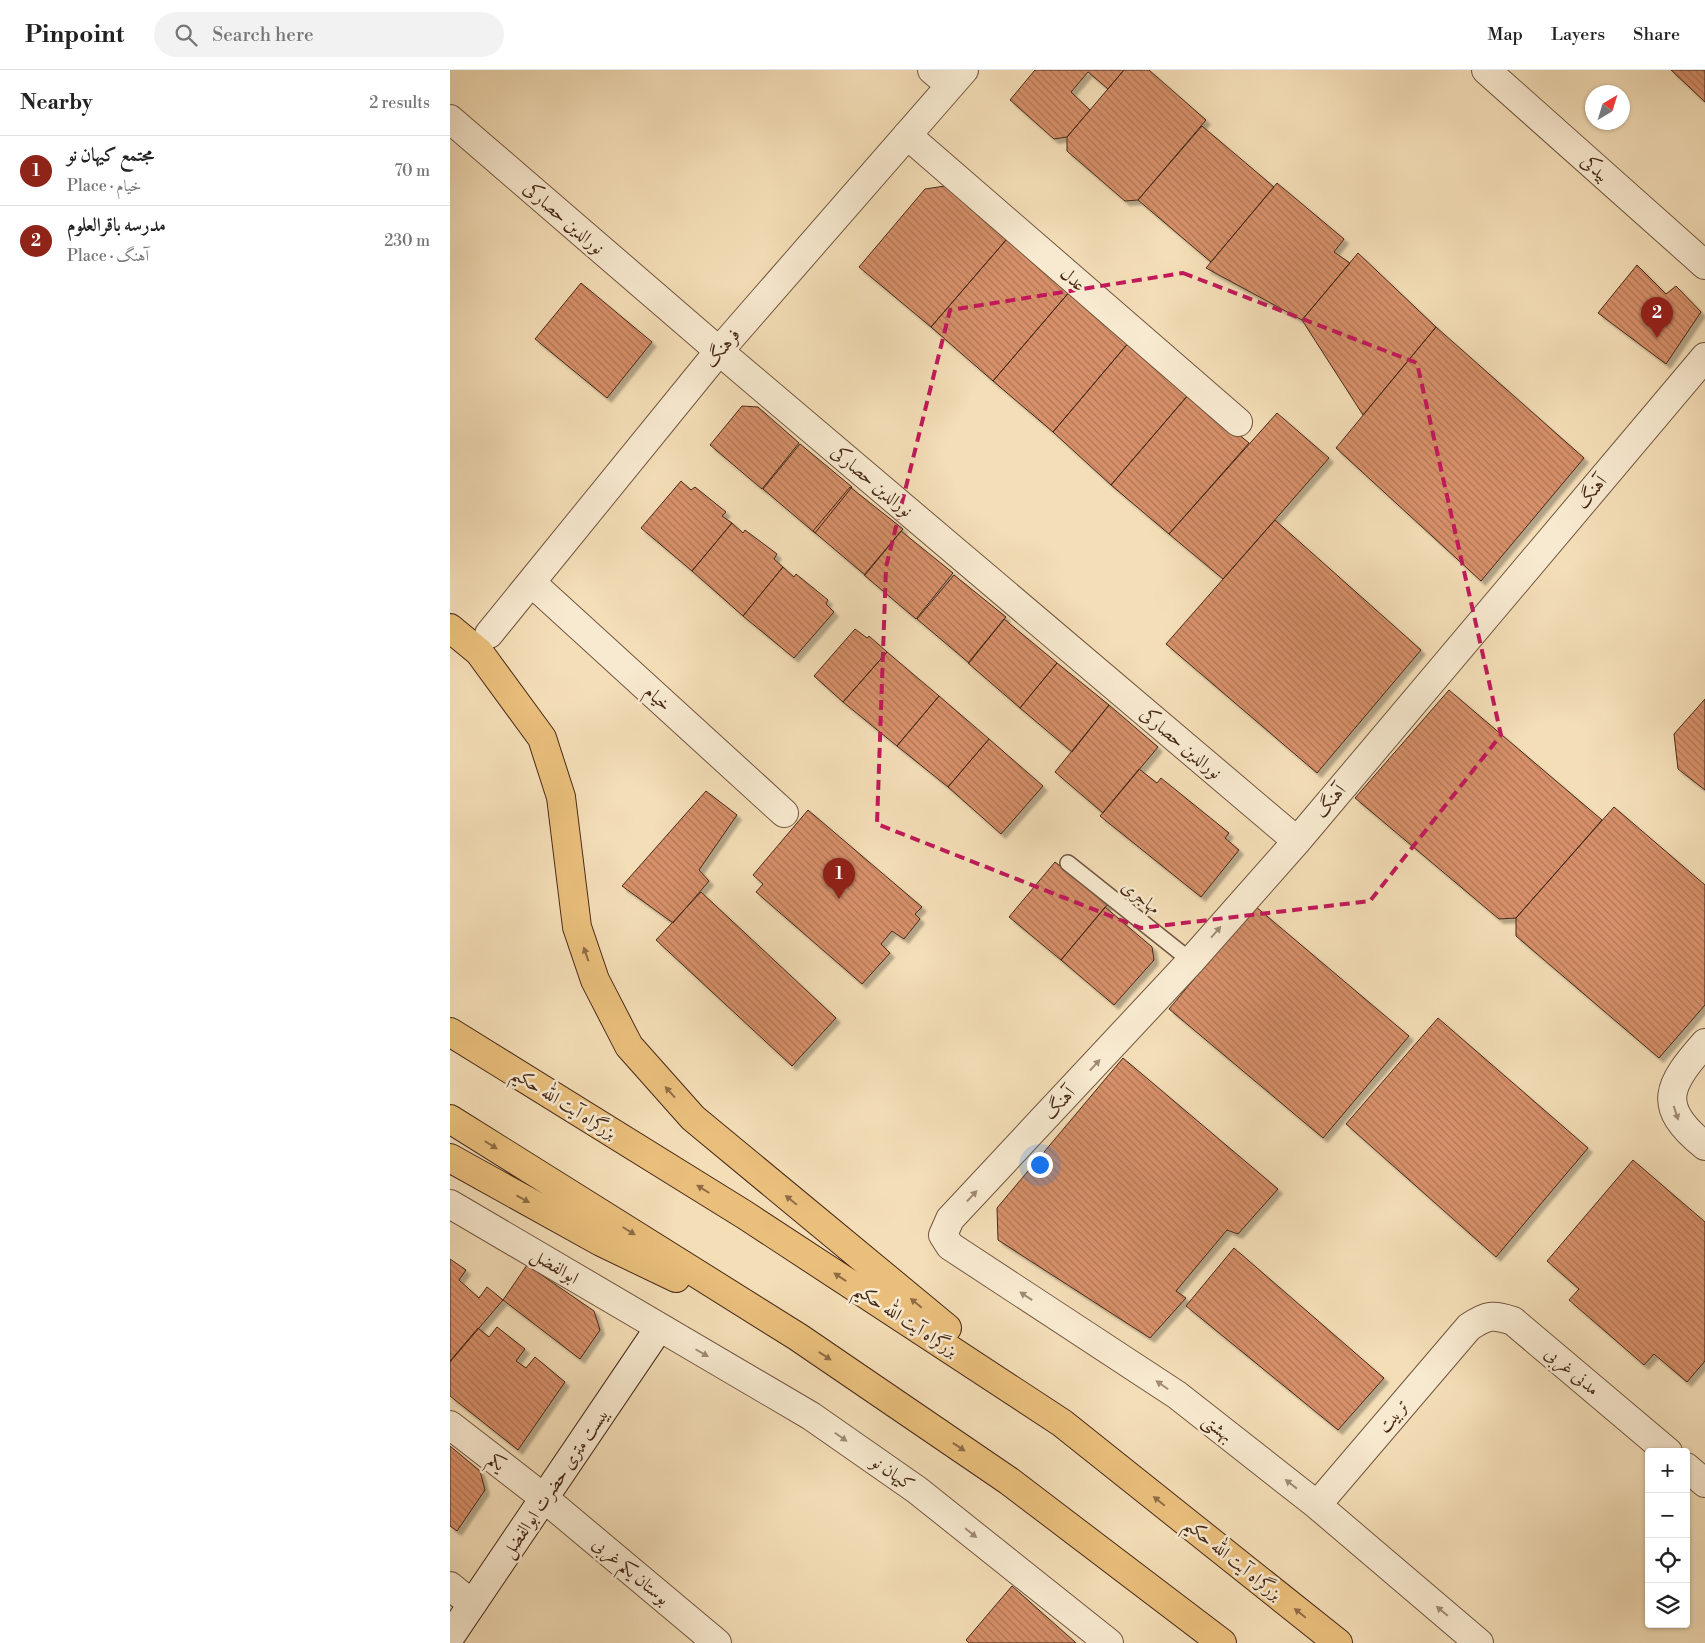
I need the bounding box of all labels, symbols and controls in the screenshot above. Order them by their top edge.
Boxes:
search box [154,12,504,57]
text: Pinpoint [25,20,124,50]
icon: search [172,21,200,49]
text: Search here [212,23,314,47]
text: Map [1488,23,1523,46]
text: Layers [1551,23,1605,46]
text: Share [1633,23,1680,46]
north arrow [1585,85,1630,130]
text: Nearby [20,90,93,116]
text: 2 results [369,93,430,113]
text: مجتمع کیهان نو [67,143,154,167]
street label: بیدکی [1576,149,1614,187]
text: 1 [32,161,40,181]
text: 70 m [394,161,430,181]
text: Place · خیام [67,176,141,196]
street label: نورالدین حصارکی [519,176,609,260]
text: مدرسه باقرالعلوم [67,213,166,237]
text: 2 [31,231,41,251]
text: 230 m [384,231,430,251]
text: Place · آهنگ [67,246,149,266]
street label: عدل [1055,262,1090,297]
pin: 2 [1641,297,1673,338]
street label: فرهنگ [699,323,745,373]
street label: نورالدین حصارکی [826,440,918,522]
street label: آهنگ [1570,469,1613,514]
street label: خیام [637,680,676,719]
street label: نورالدین حصارکی [1135,702,1227,784]
street label: آهنگ [1309,778,1352,823]
pin: 1 [823,858,855,899]
street label: مهاجری [1117,875,1165,920]
one-way arrow [1211,926,1222,939]
one-way arrow [582,947,590,962]
one-way arrow [1089,1059,1101,1071]
street label: بزرگراه آیت الله حکیم [504,1060,622,1150]
street label: آهنگ [1038,1080,1082,1125]
one-way arrow [664,1085,675,1098]
one-way arrow [1673,1105,1681,1120]
one-way arrow [485,1140,498,1149]
your location [1027,1152,1053,1178]
one-way arrow [697,1185,710,1194]
one-way arrow [966,1191,978,1203]
one-way arrow [784,1194,797,1205]
one-way arrow [516,1195,530,1203]
one-way arrow [622,1226,636,1236]
street label: ابوالفضل [526,1243,583,1291]
one-way arrow [834,1272,847,1282]
street label: بزرگراه آیت الله حکیم [846,1276,964,1368]
one-way arrow [1020,1291,1033,1301]
one-way arrow [910,1298,922,1309]
street label: مدنی غربی [1539,1342,1604,1402]
one-way arrow [695,1348,708,1357]
one-way arrow [818,1351,832,1361]
one-way arrow [1155,1380,1169,1390]
street label: تربیت [1373,1395,1414,1438]
street label: بیست متری حضرت ابوالفضل [497,1404,615,1563]
street label: بهشتی [1197,1409,1238,1448]
one-way arrow [834,1432,847,1442]
one-way arrow [953,1442,966,1452]
street label: یکم [480,1448,511,1481]
map controls [1645,1448,1690,1628]
button: + [1645,1448,1690,1493]
street label: کیهان نو [865,1449,919,1497]
one-way arrow [1285,1479,1298,1490]
button: − [1645,1493,1690,1538]
one-way arrow [1153,1495,1166,1506]
street label: بزرگراه آیت الله حکیم [1175,1511,1288,1610]
one-way arrow [964,1528,977,1539]
street label: بوستان یکم غربی [584,1532,674,1614]
button: locate [1645,1538,1690,1583]
button: layers [1645,1583,1690,1628]
one-way arrow [1435,1606,1448,1617]
one-way arrow [1294,1607,1307,1618]

